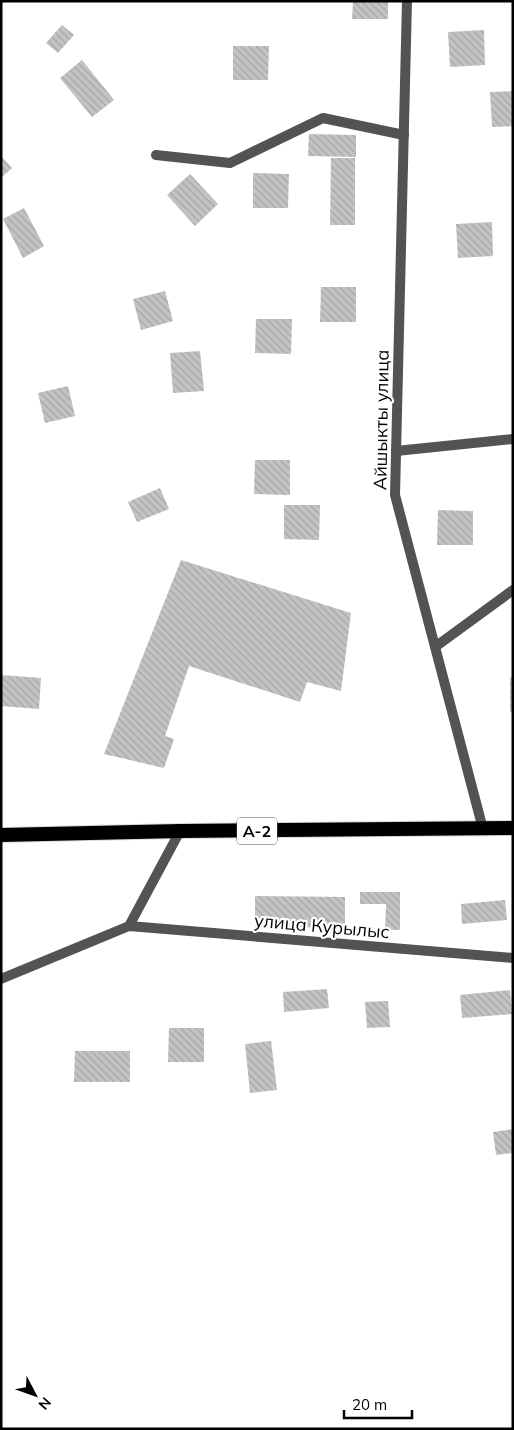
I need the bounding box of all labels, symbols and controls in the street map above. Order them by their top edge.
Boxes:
street label: Айшыкты улица [368,350,394,490]
road number: A-2 [237,818,277,844]
street label: улица Курылыс [253,909,391,943]
north arrow [10,1370,60,1420]
scale bar [344,1388,412,1420]
text: N [35,1394,55,1413]
text: 20 m [352,1395,387,1414]

